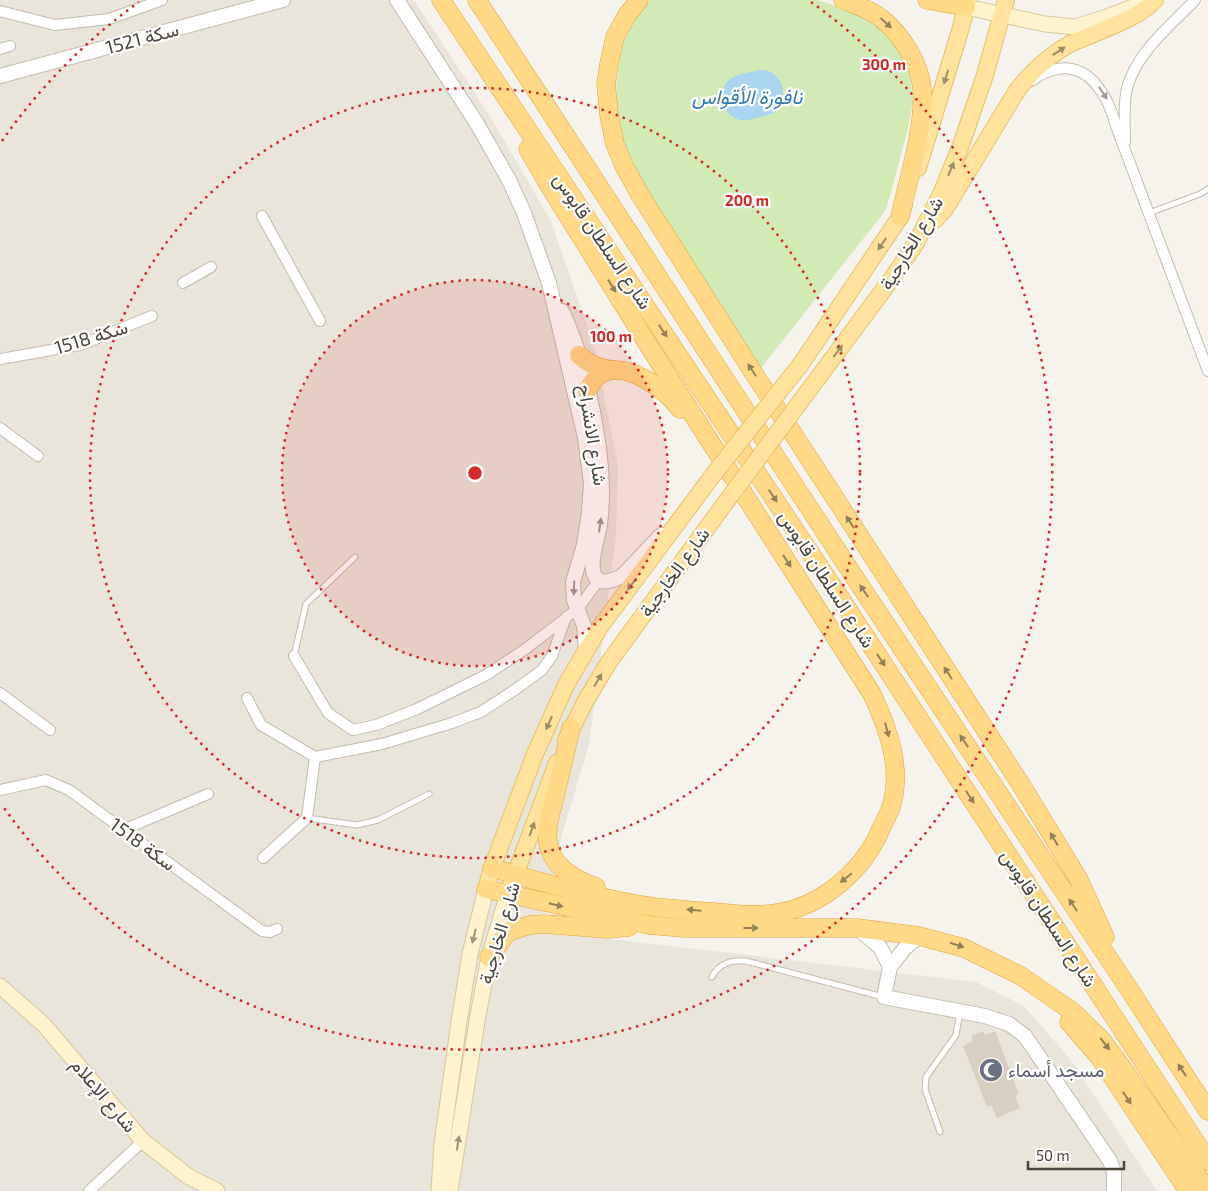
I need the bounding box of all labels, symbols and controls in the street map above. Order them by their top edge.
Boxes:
street label: سكة 1521 [103,17,181,58]
one-way arrow [879,17,892,28]
one-way arrow [1052,46,1065,56]
text: 300 m [862,55,906,73]
one-way arrow [942,70,950,85]
water label: نافورة الأقواس [692,84,803,110]
one-way arrow [1098,87,1107,100]
one-way arrow [948,162,956,177]
street label: شارع السلطان قابوس [548,168,658,314]
text: 200 m [725,191,769,209]
street label: شارع الخارجية [874,192,949,295]
one-way arrow [877,237,886,251]
one-way arrow [607,279,616,292]
street label: سكة 1518 [51,314,130,359]
one-way arrow [658,324,668,338]
text: 100 m [590,327,632,345]
one-way arrow [832,345,843,358]
one-way arrow [748,364,757,377]
street label: شارع الانشراح [572,383,613,488]
centre of rings [466,464,484,482]
one-way arrow [768,489,777,502]
street label: شارع السلطان قابوس [773,506,880,653]
one-way arrow [845,515,854,528]
one-way arrow [596,517,604,533]
street label: شارع الخارجية [634,523,715,622]
one-way arrow [782,554,791,567]
one-way arrow [627,577,637,591]
one-way arrow [570,580,578,596]
one-way arrow [859,584,869,598]
one-way arrow [877,654,886,667]
one-way arrow [943,666,953,679]
one-way arrow [594,674,603,687]
one-way arrow [544,716,552,730]
one-way arrow [883,723,891,738]
one-way arrow [959,734,969,747]
one-way arrow [965,790,975,803]
street label: سكة 1518 [106,812,181,875]
one-way arrow [529,821,536,836]
one-way arrow [1049,833,1059,846]
street label: شارع السلطان قابوس [995,845,1102,992]
one-way arrow [840,872,853,883]
street label: شارع الخارجية [473,879,526,987]
one-way arrow [1069,898,1078,912]
one-way arrow [548,901,563,909]
one-way arrow [685,906,701,914]
one-way arrow [743,924,759,932]
one-way arrow [470,929,478,944]
one-way arrow [949,942,964,950]
one-way arrow [1099,1037,1110,1050]
street label: شارع الإعلام [65,1053,142,1138]
mosque icon: مسجد أسماء [978,1057,1004,1083]
place label: مسجد أسماء [1008,1058,1104,1082]
one-way arrow [1177,1064,1186,1077]
one-way arrow [1122,1092,1132,1105]
one-way arrow [454,1135,462,1151]
scale bar [1028,1138,1124,1170]
text: 50 m [1036,1146,1070,1164]

